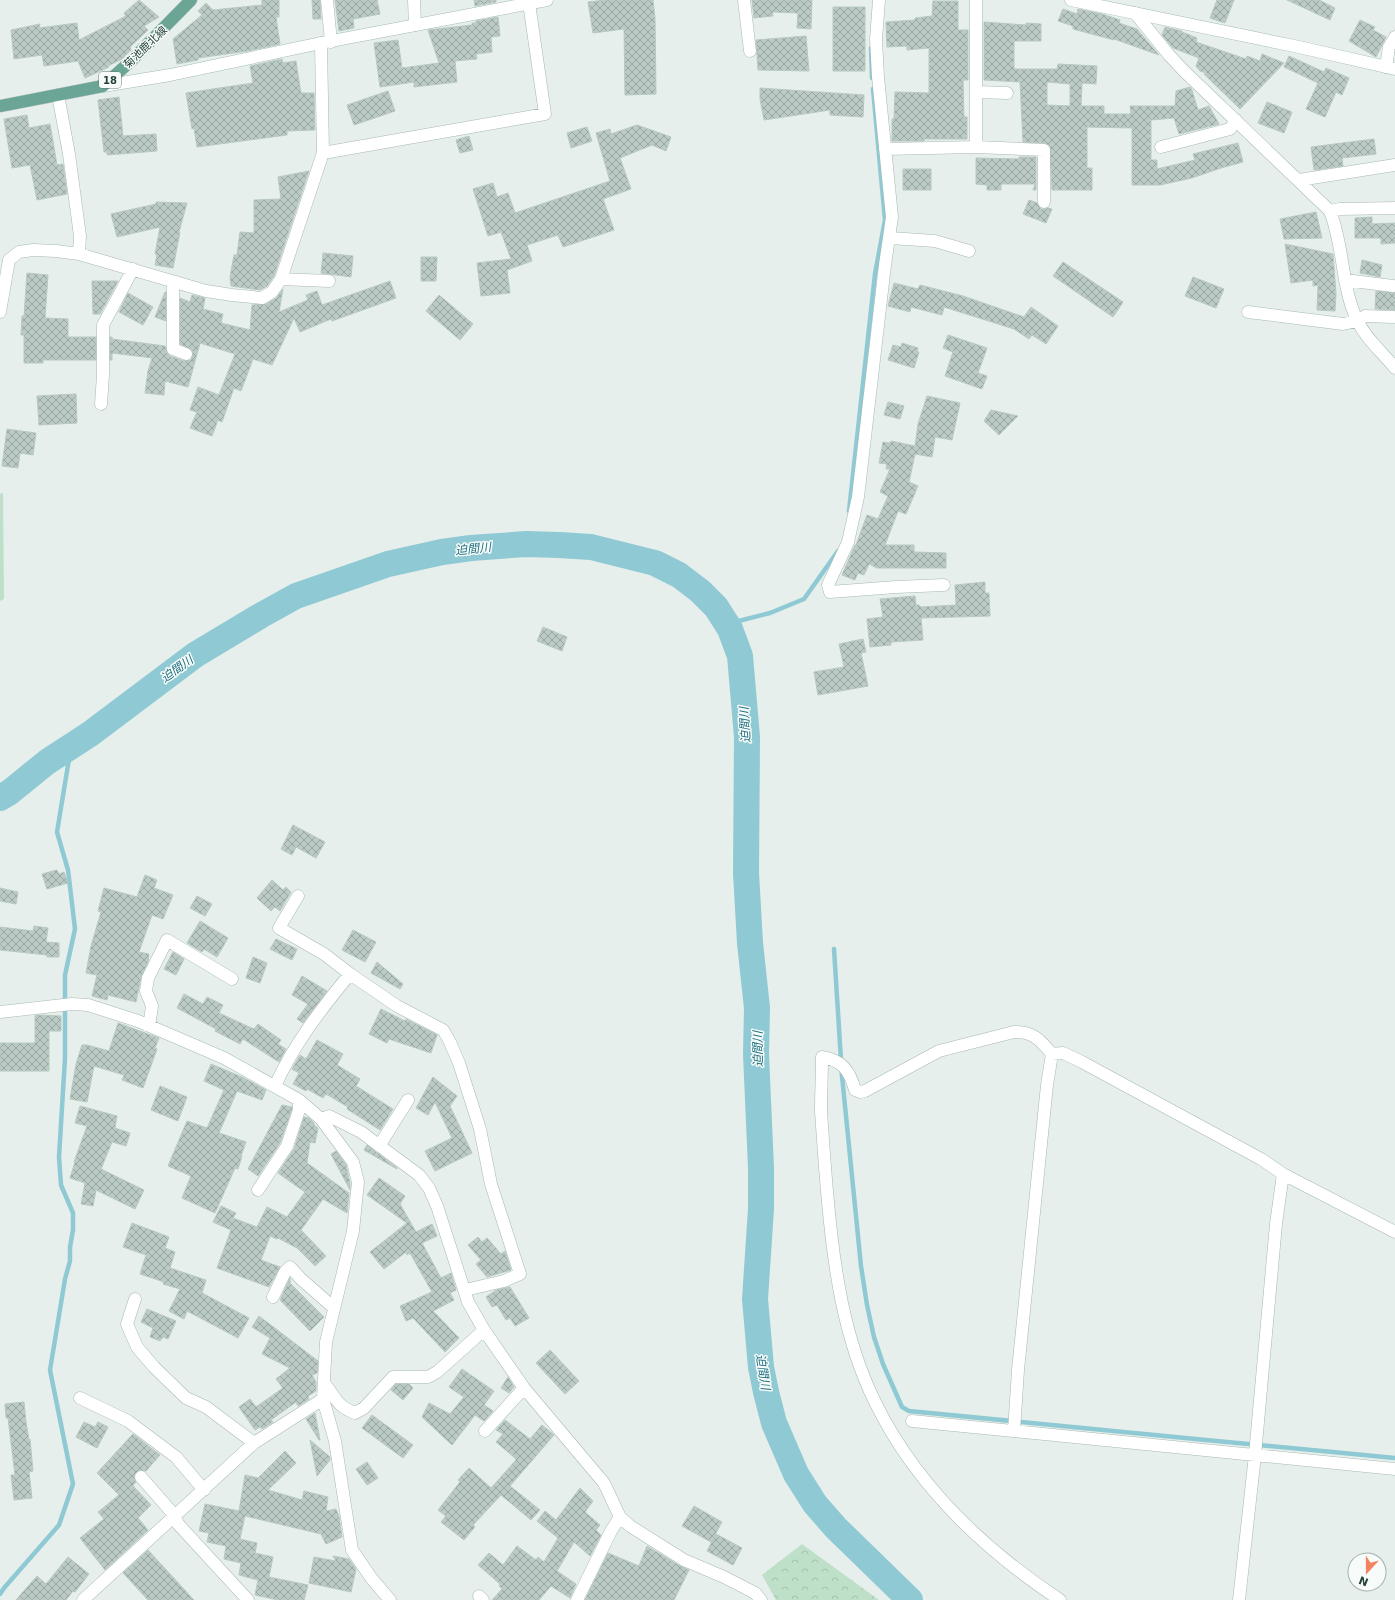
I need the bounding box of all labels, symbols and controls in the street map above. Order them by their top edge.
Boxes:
street label: 菊池鹿北線 [121,24,170,71]
road number: 18 [99,72,121,88]
water label: 迫間川 [454,540,494,558]
water label: 迫間川 [158,652,197,685]
water label: 迫間川 [737,705,753,743]
water label: 迫間川 [751,1029,765,1067]
water label: 迫間川 [753,1353,773,1393]
north arrow [1347,1552,1387,1592]
text: N [1357,1573,1370,1589]

